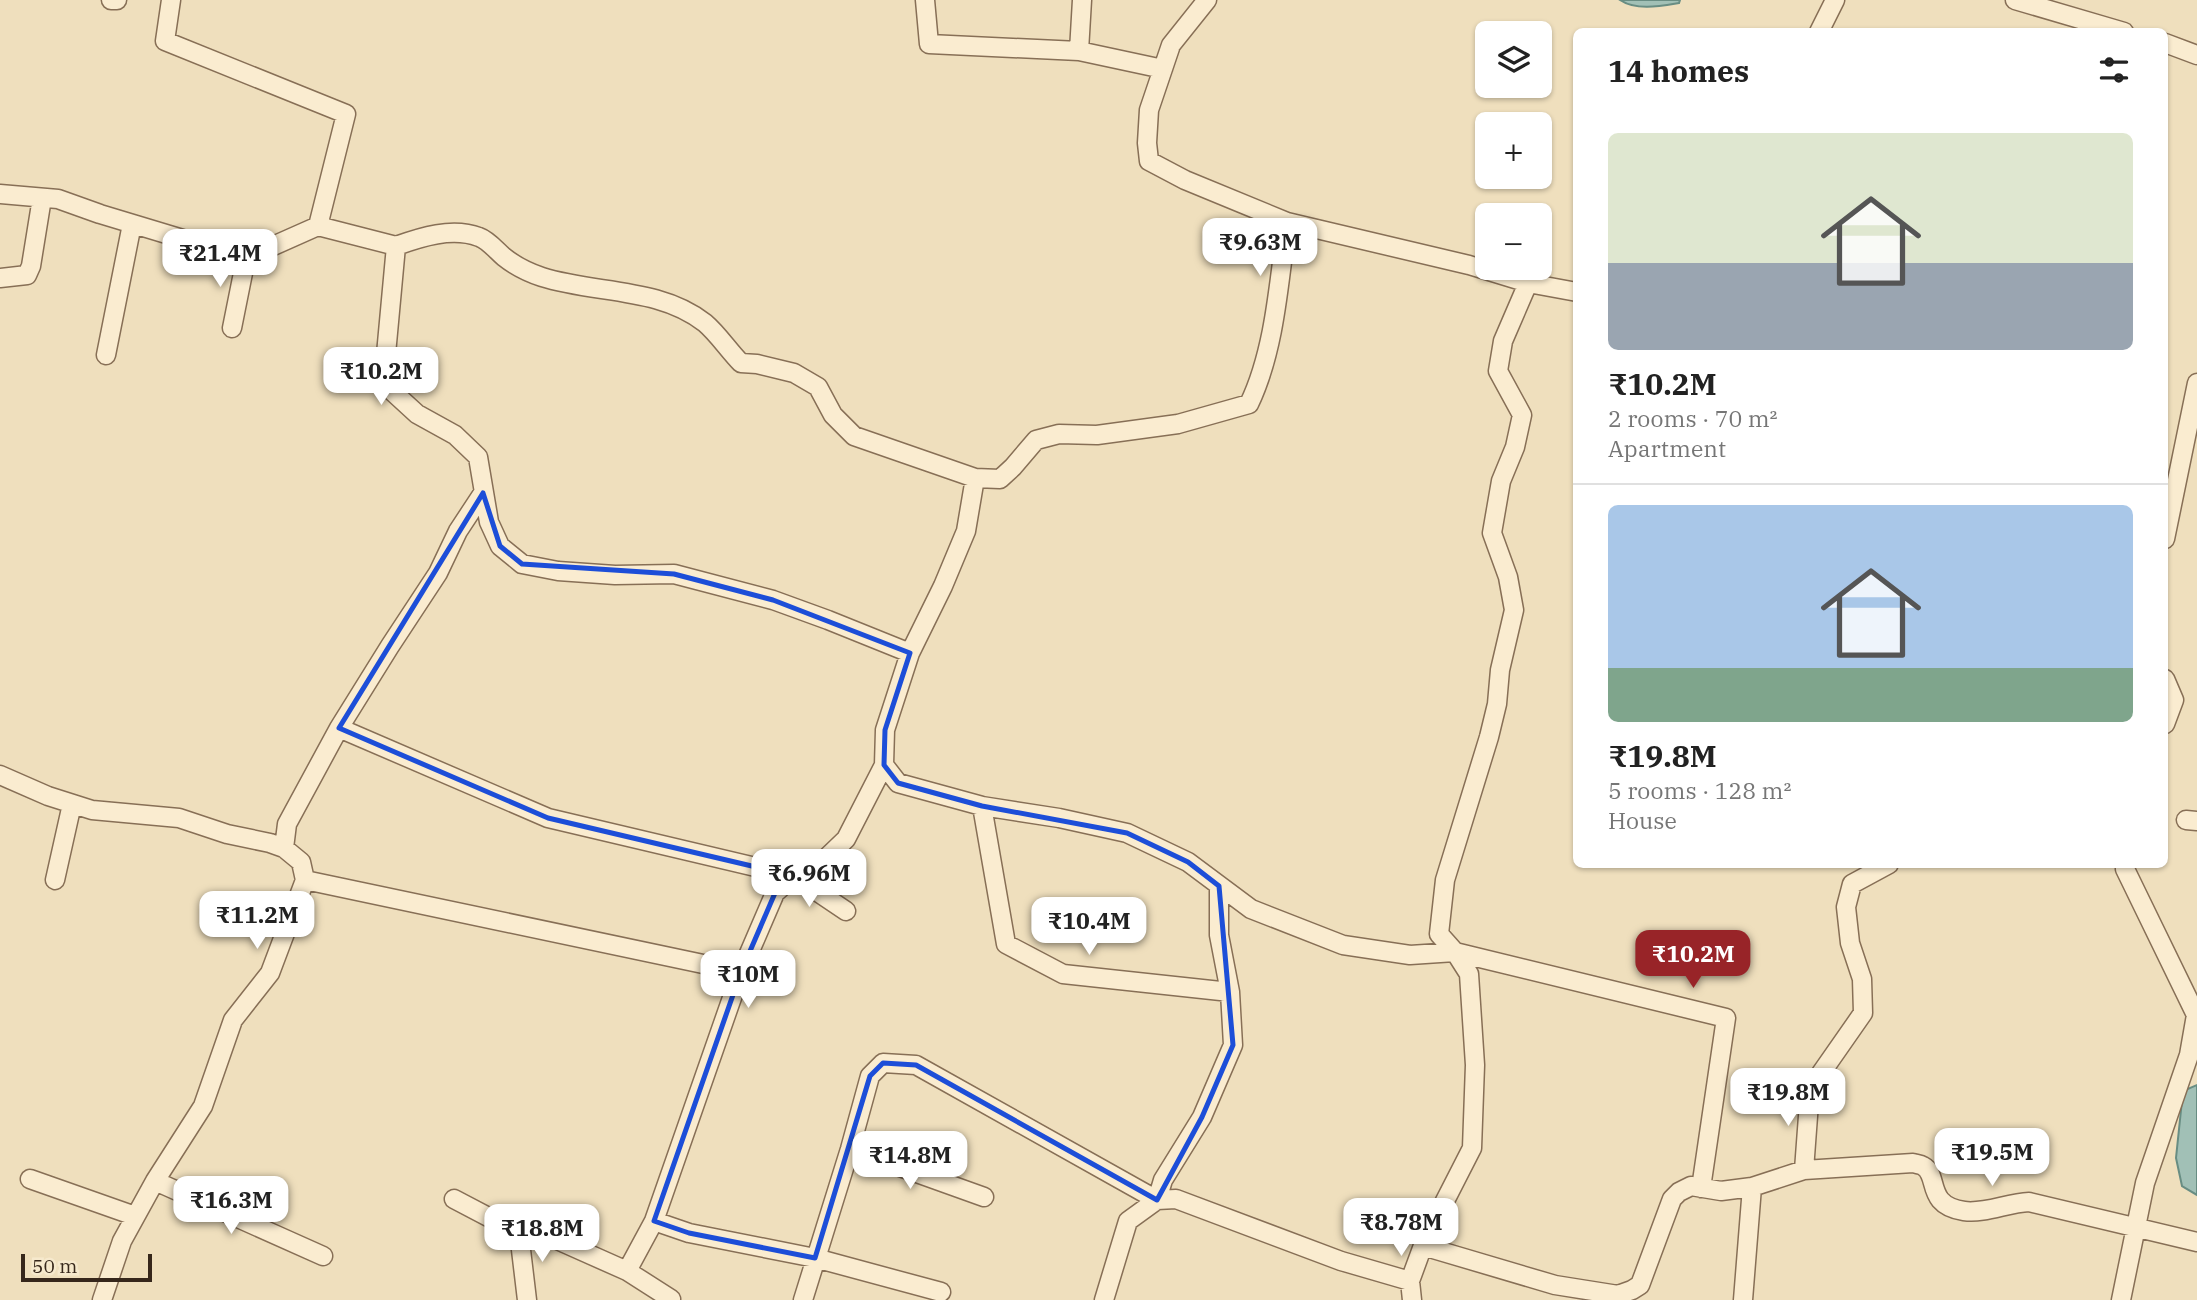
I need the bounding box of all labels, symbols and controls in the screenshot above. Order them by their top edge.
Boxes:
map controls [1475,21,1552,280]
button: layers [1475,21,1552,98]
text: 14 homes [1608,51,1749,90]
icon: filters [2095,51,2133,89]
button: + [1475,112,1552,189]
icon: home [1808,178,1934,304]
button: − [1475,203,1552,280]
pin: ₹9.63M [1203,218,1317,278]
text: ₹9.63M [1218,226,1302,256]
pin: ₹21.4M [163,230,277,289]
text: ₹21.4M [178,237,262,267]
pin: ₹10.2M [324,348,438,407]
text: ₹10.2M [339,355,423,385]
text: ₹10.2M [1608,364,1717,403]
text: 2 rooms · 70 m² [1608,403,1778,433]
text: Apartment [1608,433,1726,463]
icon: home [1808,550,1934,676]
text: ₹19.8M [1608,736,1717,775]
text: 5 rooms · 128 m² [1608,775,1791,805]
text: House [1608,805,1677,835]
pin: ₹6.96M [752,850,866,909]
text: ₹6.96M [767,857,851,887]
pin: ₹11.2M [200,892,314,951]
pin: ₹10.4M [1032,898,1146,957]
text: ₹11.2M [215,899,299,929]
text: ₹10.4M [1047,905,1131,935]
pin: ₹10.2M [1636,930,1750,990]
text: ₹10.2M [1651,938,1735,968]
pin: ₹10M [707,950,789,1010]
text: ₹10M [717,958,779,988]
pin: ₹19.8M [1731,1068,1845,1128]
text: ₹19.8M [1746,1076,1830,1106]
pin: ₹19.5M [1935,1128,2049,1188]
pin: ₹14.8M [853,1132,967,1191]
text: ₹19.5M [1950,1136,2034,1166]
text: ₹14.8M [868,1139,952,1169]
pin: ₹16.3M [174,1176,288,1236]
text: ₹16.3M [189,1184,273,1214]
pin: ₹8.78M [1344,1198,1458,1258]
pin: ₹18.8M [485,1204,599,1264]
text: ₹8.78M [1359,1206,1443,1236]
text: ₹18.8M [500,1212,584,1242]
scale bar [21,1251,152,1283]
text: 50 m [32,1254,77,1278]

